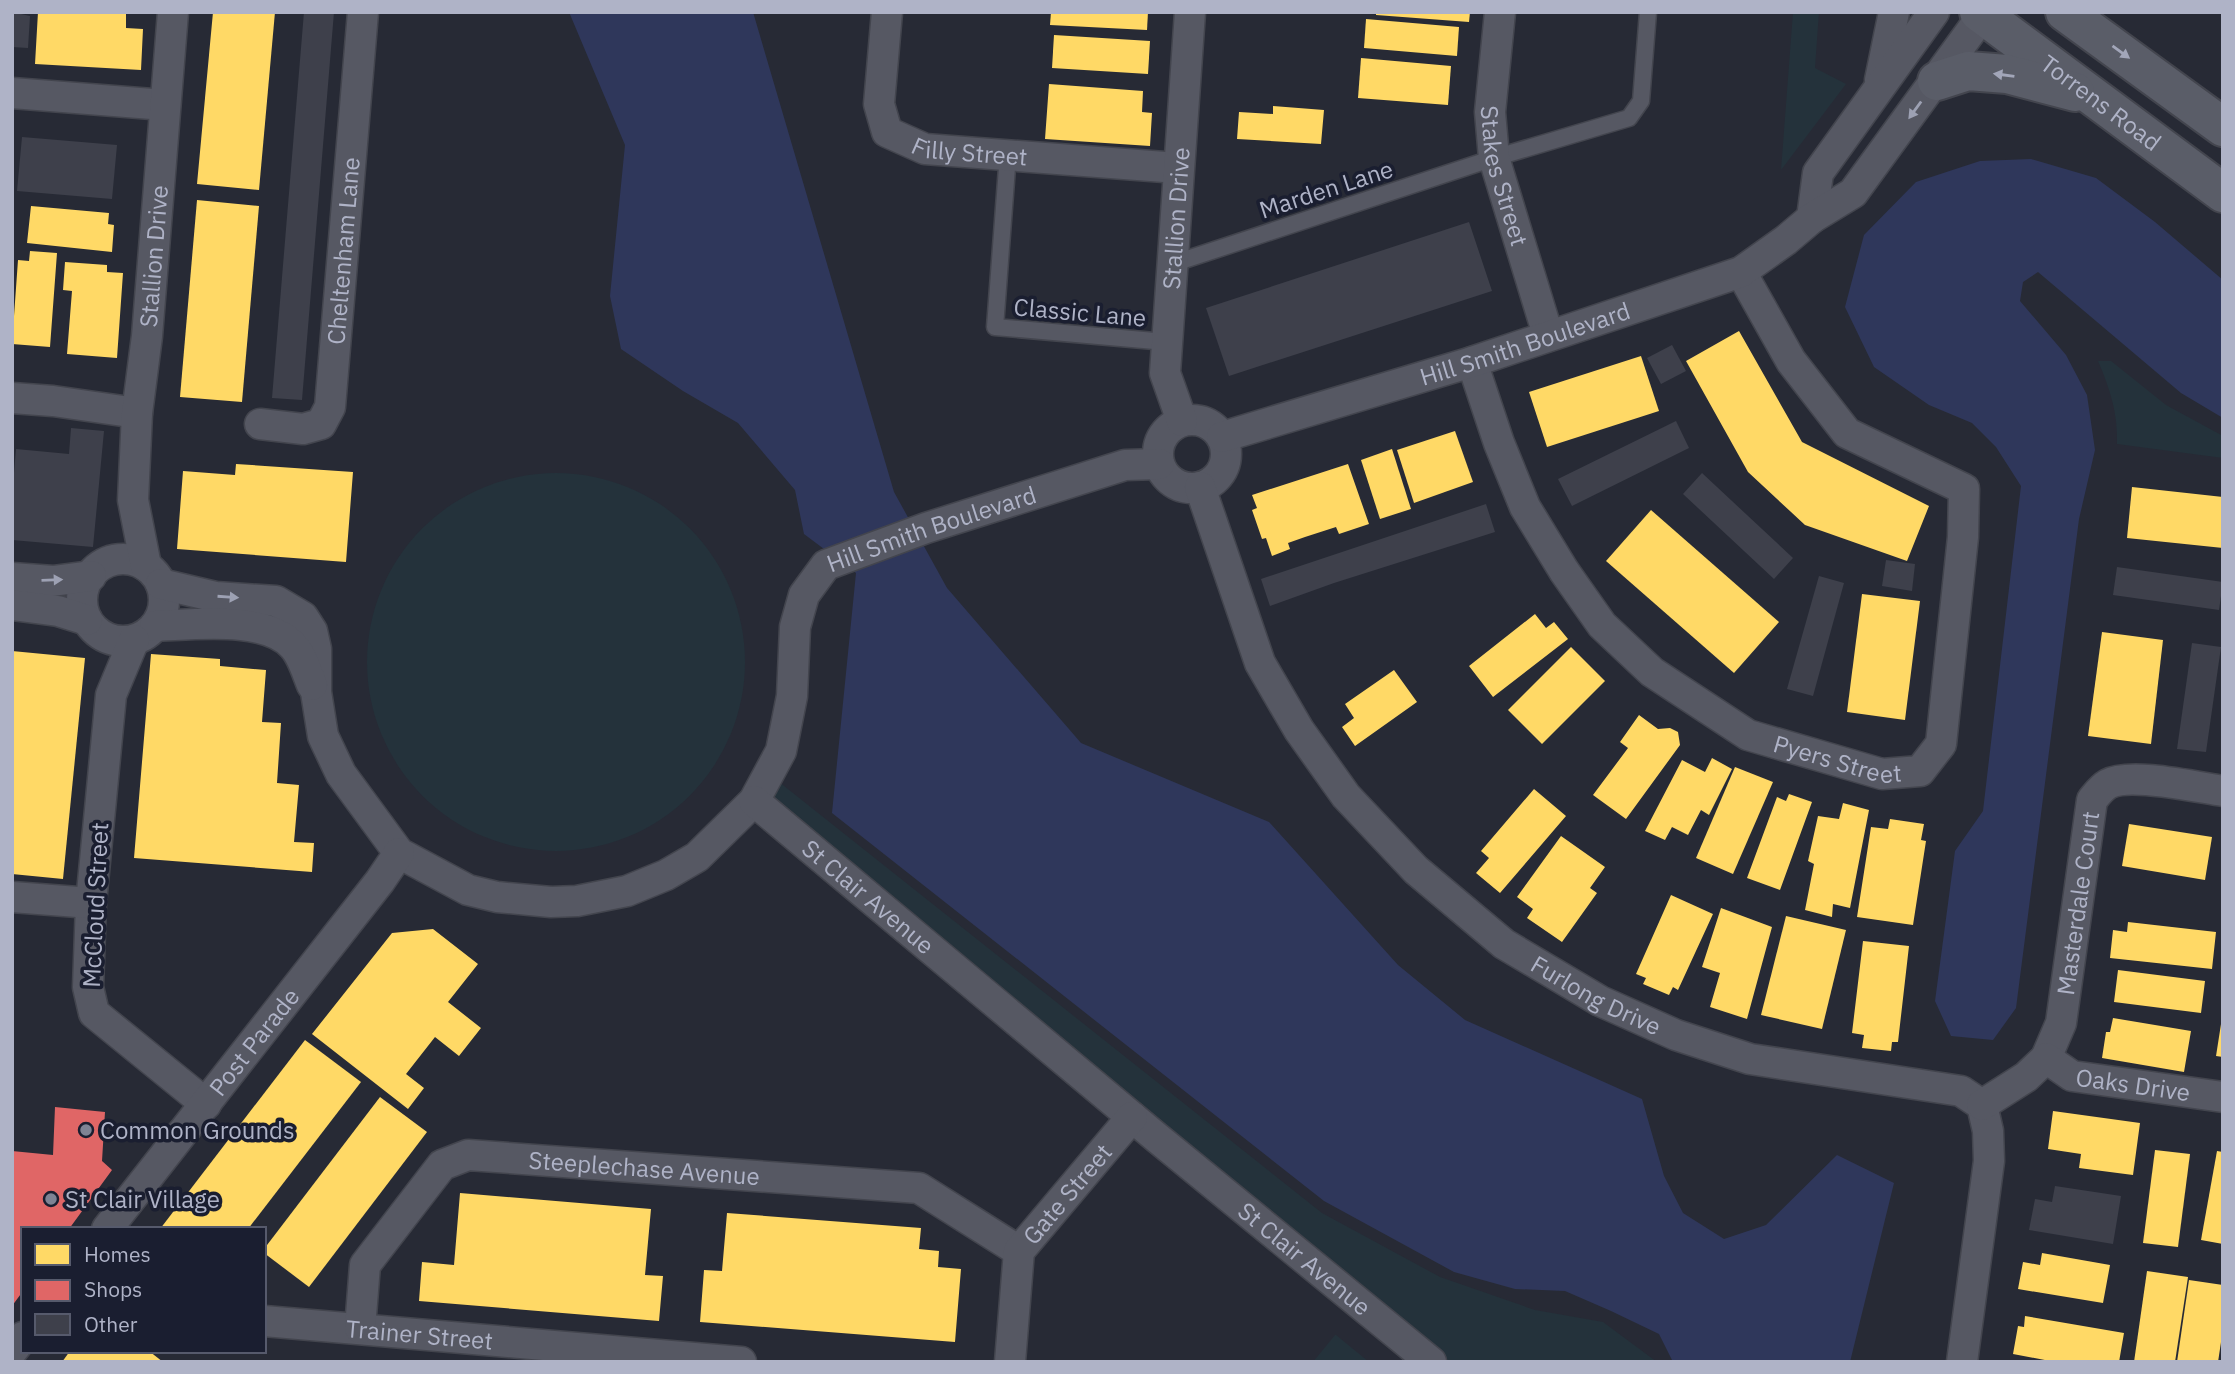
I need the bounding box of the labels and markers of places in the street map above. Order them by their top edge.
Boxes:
place label: Common Grounds [100,1114,295,1146]
marker: Common Grounds [78,1122,94,1138]
place label: St Clair Village [65,1183,220,1215]
marker: St Clair Village [43,1191,59,1207]

